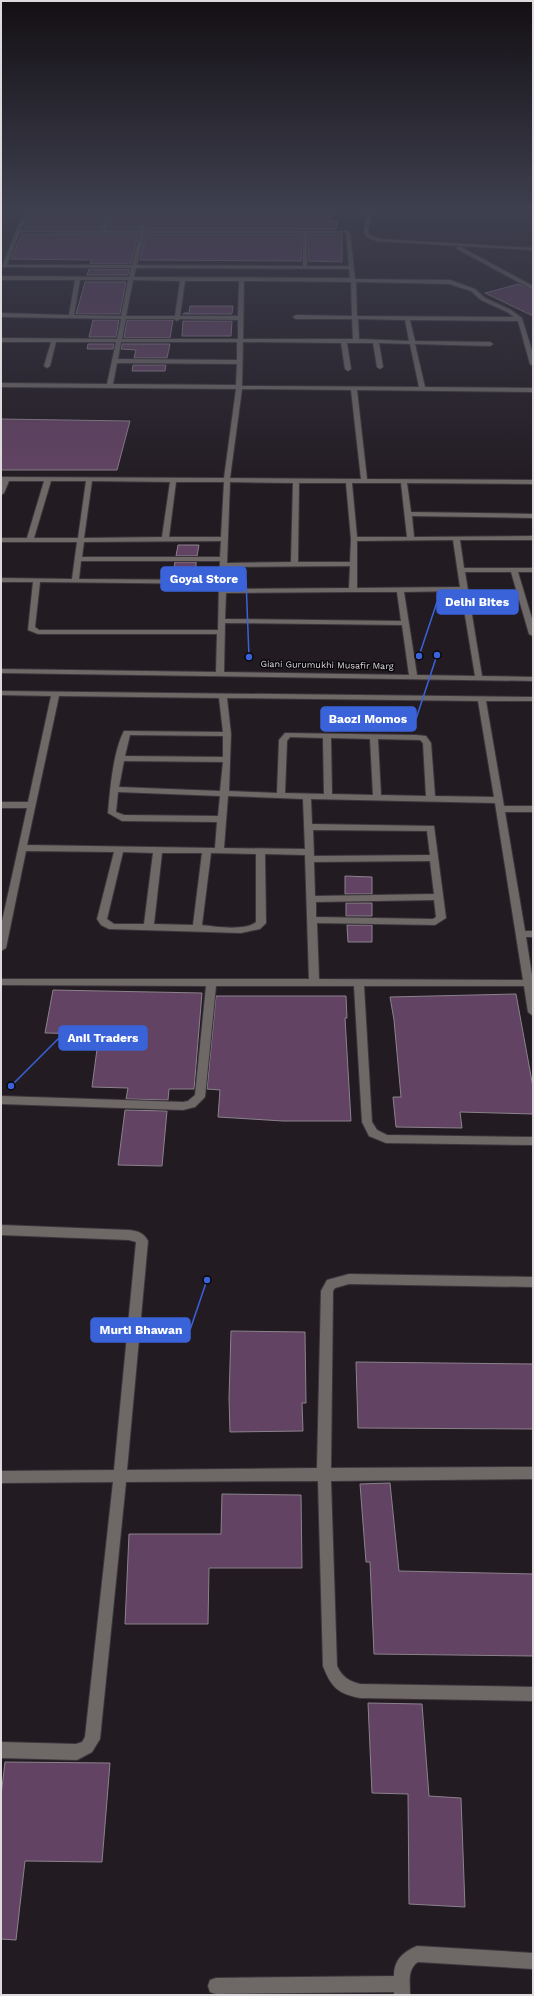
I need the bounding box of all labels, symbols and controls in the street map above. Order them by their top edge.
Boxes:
callout: Goyal Store [161,567,246,591]
text: Goyal Store [170,572,238,586]
callout: Delhi Bites [437,590,518,614]
text: Delhi Bites [445,595,510,609]
street label: Giani Gurumukhi Musafir Marg [260,659,394,671]
callout: Baozi Momos [321,707,416,731]
text: Baozi Momos [329,712,408,726]
callout: Anil Traders [59,1026,147,1050]
text: Anil Traders [67,1031,139,1045]
callout: Murti Bhawan [91,1318,190,1342]
text: Murti Bhawan [100,1323,183,1337]

